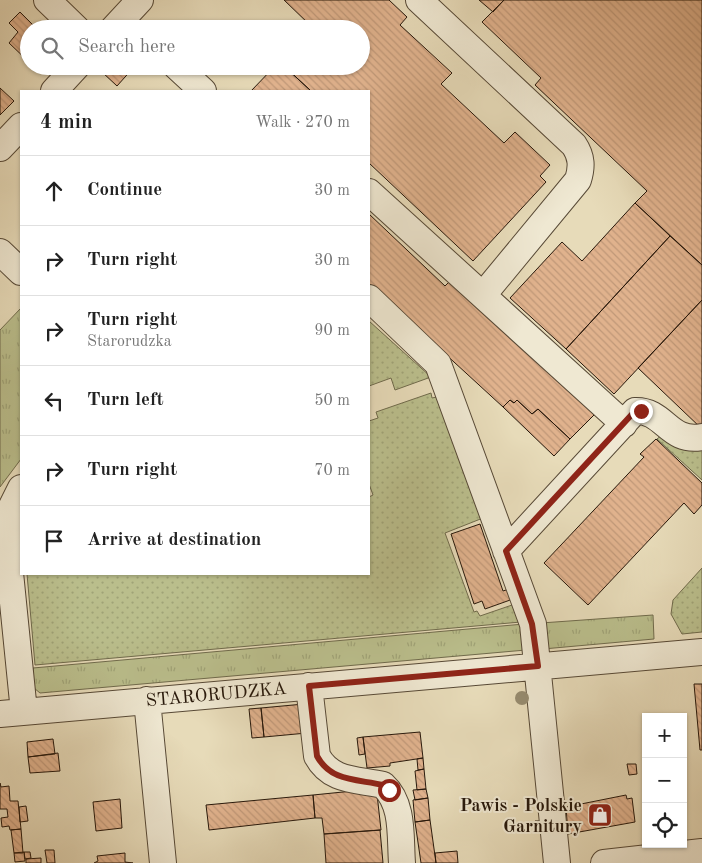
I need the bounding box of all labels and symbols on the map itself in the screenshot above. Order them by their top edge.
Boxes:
route end [630,400,653,423]
street label: STARORUDZKA [145,680,287,710]
route start [378,779,401,802]
place label: Pawis - Polskie Garnitury [460,797,582,836]
shop icon: Pawis - Polskie Garnitury [587,802,613,828]

